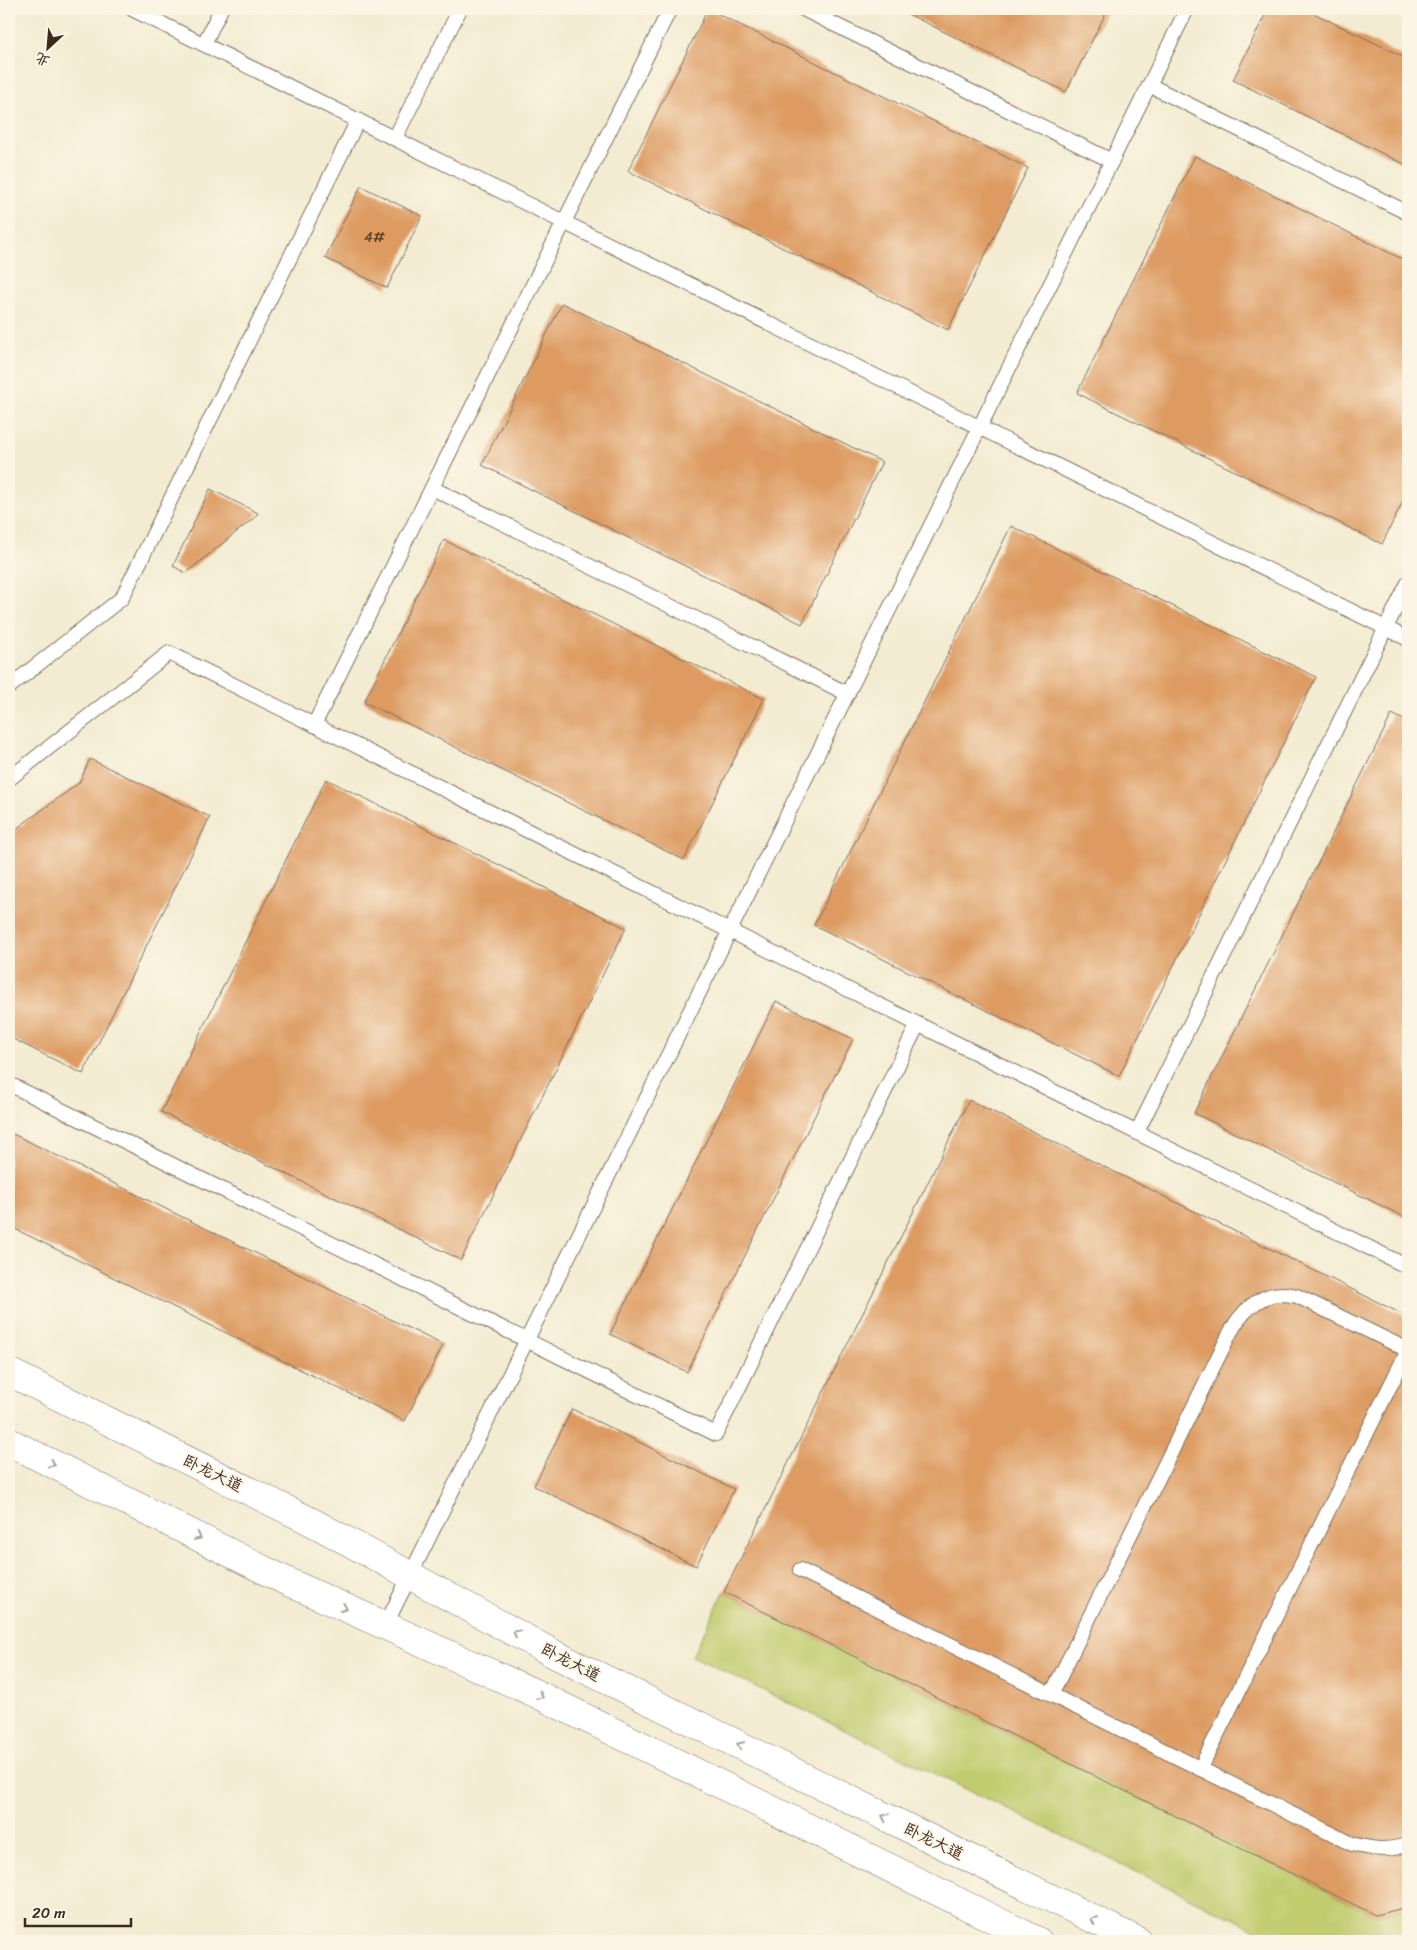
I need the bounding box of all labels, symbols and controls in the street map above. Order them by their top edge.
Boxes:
north arrow [22,22,72,72]
text: 北 [31,45,54,74]
house number: 4# [364,225,386,250]
street label: 卧龙大道 [178,1446,248,1500]
one-way arrow [47,1458,56,1468]
one-way arrow [192,1531,201,1541]
one-way arrow [339,1601,348,1612]
one-way arrow [513,1629,522,1639]
street label: 卧龙大道 [536,1635,606,1689]
one-way arrow [535,1690,544,1700]
one-way arrow [736,1742,745,1752]
one-way arrow [882,1813,891,1823]
street label: 卧龙大道 [899,1814,969,1868]
scale bar [25,1895,131,1927]
text: 20 m [32,1900,66,1926]
one-way arrow [1090,1916,1099,1926]

